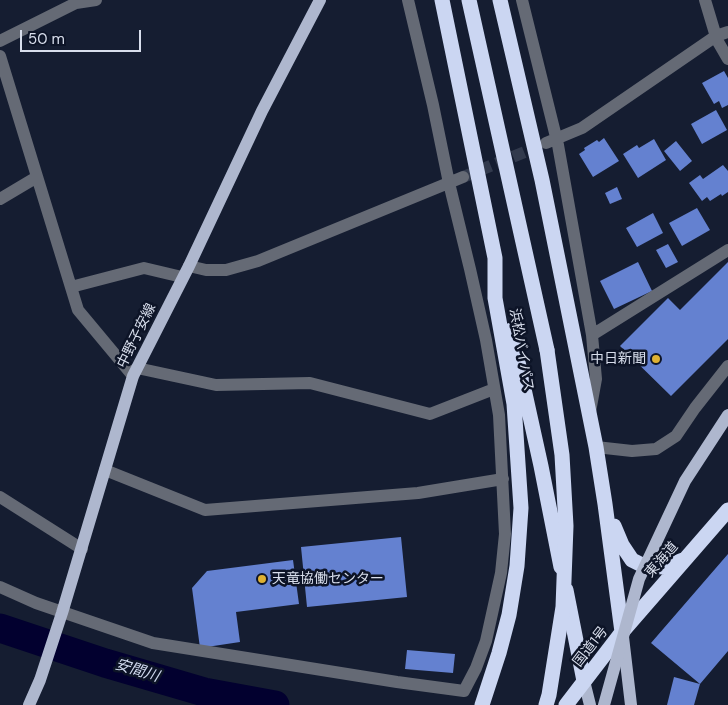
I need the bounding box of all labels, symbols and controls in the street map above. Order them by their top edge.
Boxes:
scale bar [22,20,144,52]
text: 50 m [28,29,65,49]
street label: 中野子安線 [114,301,160,371]
street label: 浜松バイパス [505,307,537,393]
place label: 中日新聞 [590,351,646,367]
marker: 中日新聞 [650,353,662,365]
street label: 東海道 [642,539,682,581]
place label: 天竜協働センター [272,571,384,587]
marker: 天竜協働センター [256,573,268,585]
street label: 国道1号 [570,624,612,670]
water label: 安間川 [113,656,161,686]

